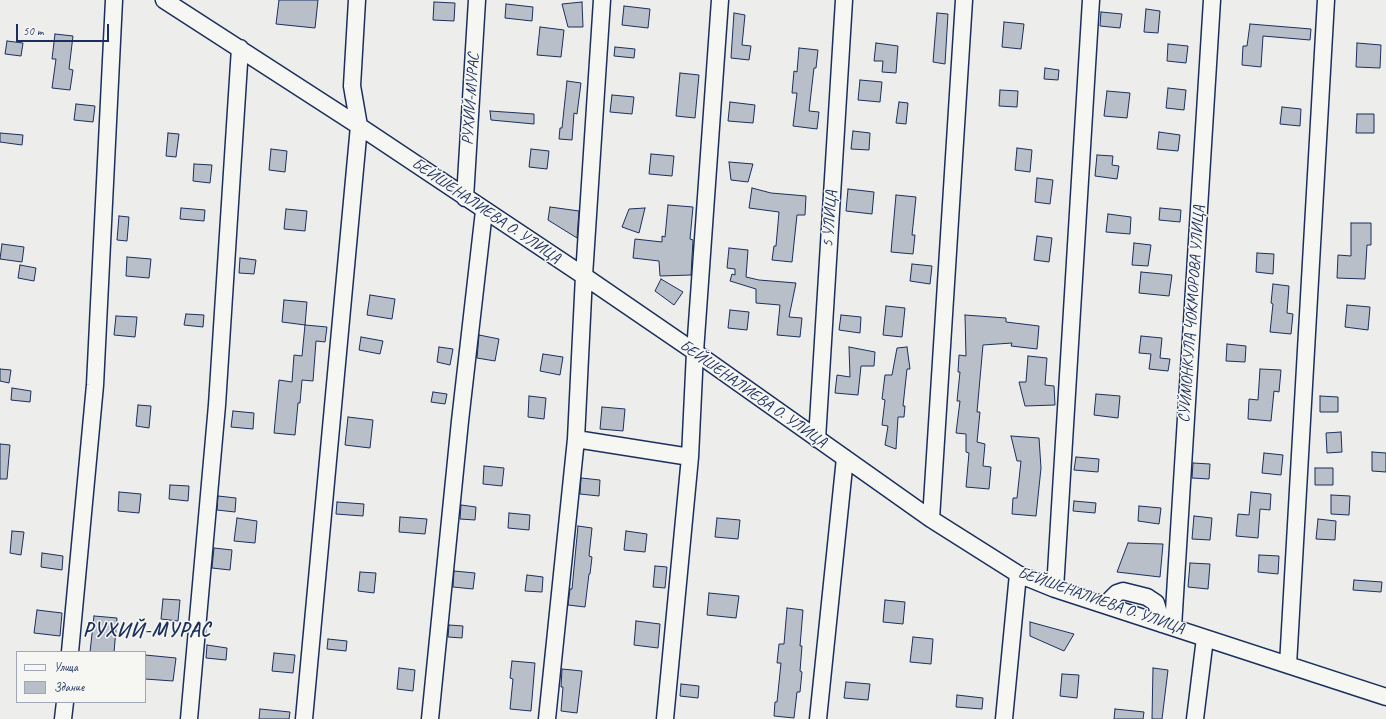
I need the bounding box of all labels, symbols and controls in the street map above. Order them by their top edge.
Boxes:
scale bar [18,16,111,42]
text: 50 m [23,23,43,39]
street label: РУХИЙ-МУРАС [458,52,484,146]
street label: БЕЙШЕНАЛИЕВА О. УЛИЦА [408,154,564,268]
street label: 5 УЛИЦА [818,190,842,248]
street label: СУЙМОНКУЛА ЧОКМОРОВА УЛИЦА [1175,205,1209,423]
street label: БЕЙШЕНАЛИЕВА О. УЛИЦА [676,336,830,452]
street label: БЕЙШЕНАЛИЕВА О. УЛИЦА [1015,563,1187,639]
district label: РУХИЙ-МУРАС [80,619,214,643]
legend [16,651,146,703]
text: Улица [54,659,78,675]
text: Здание [54,679,84,695]

